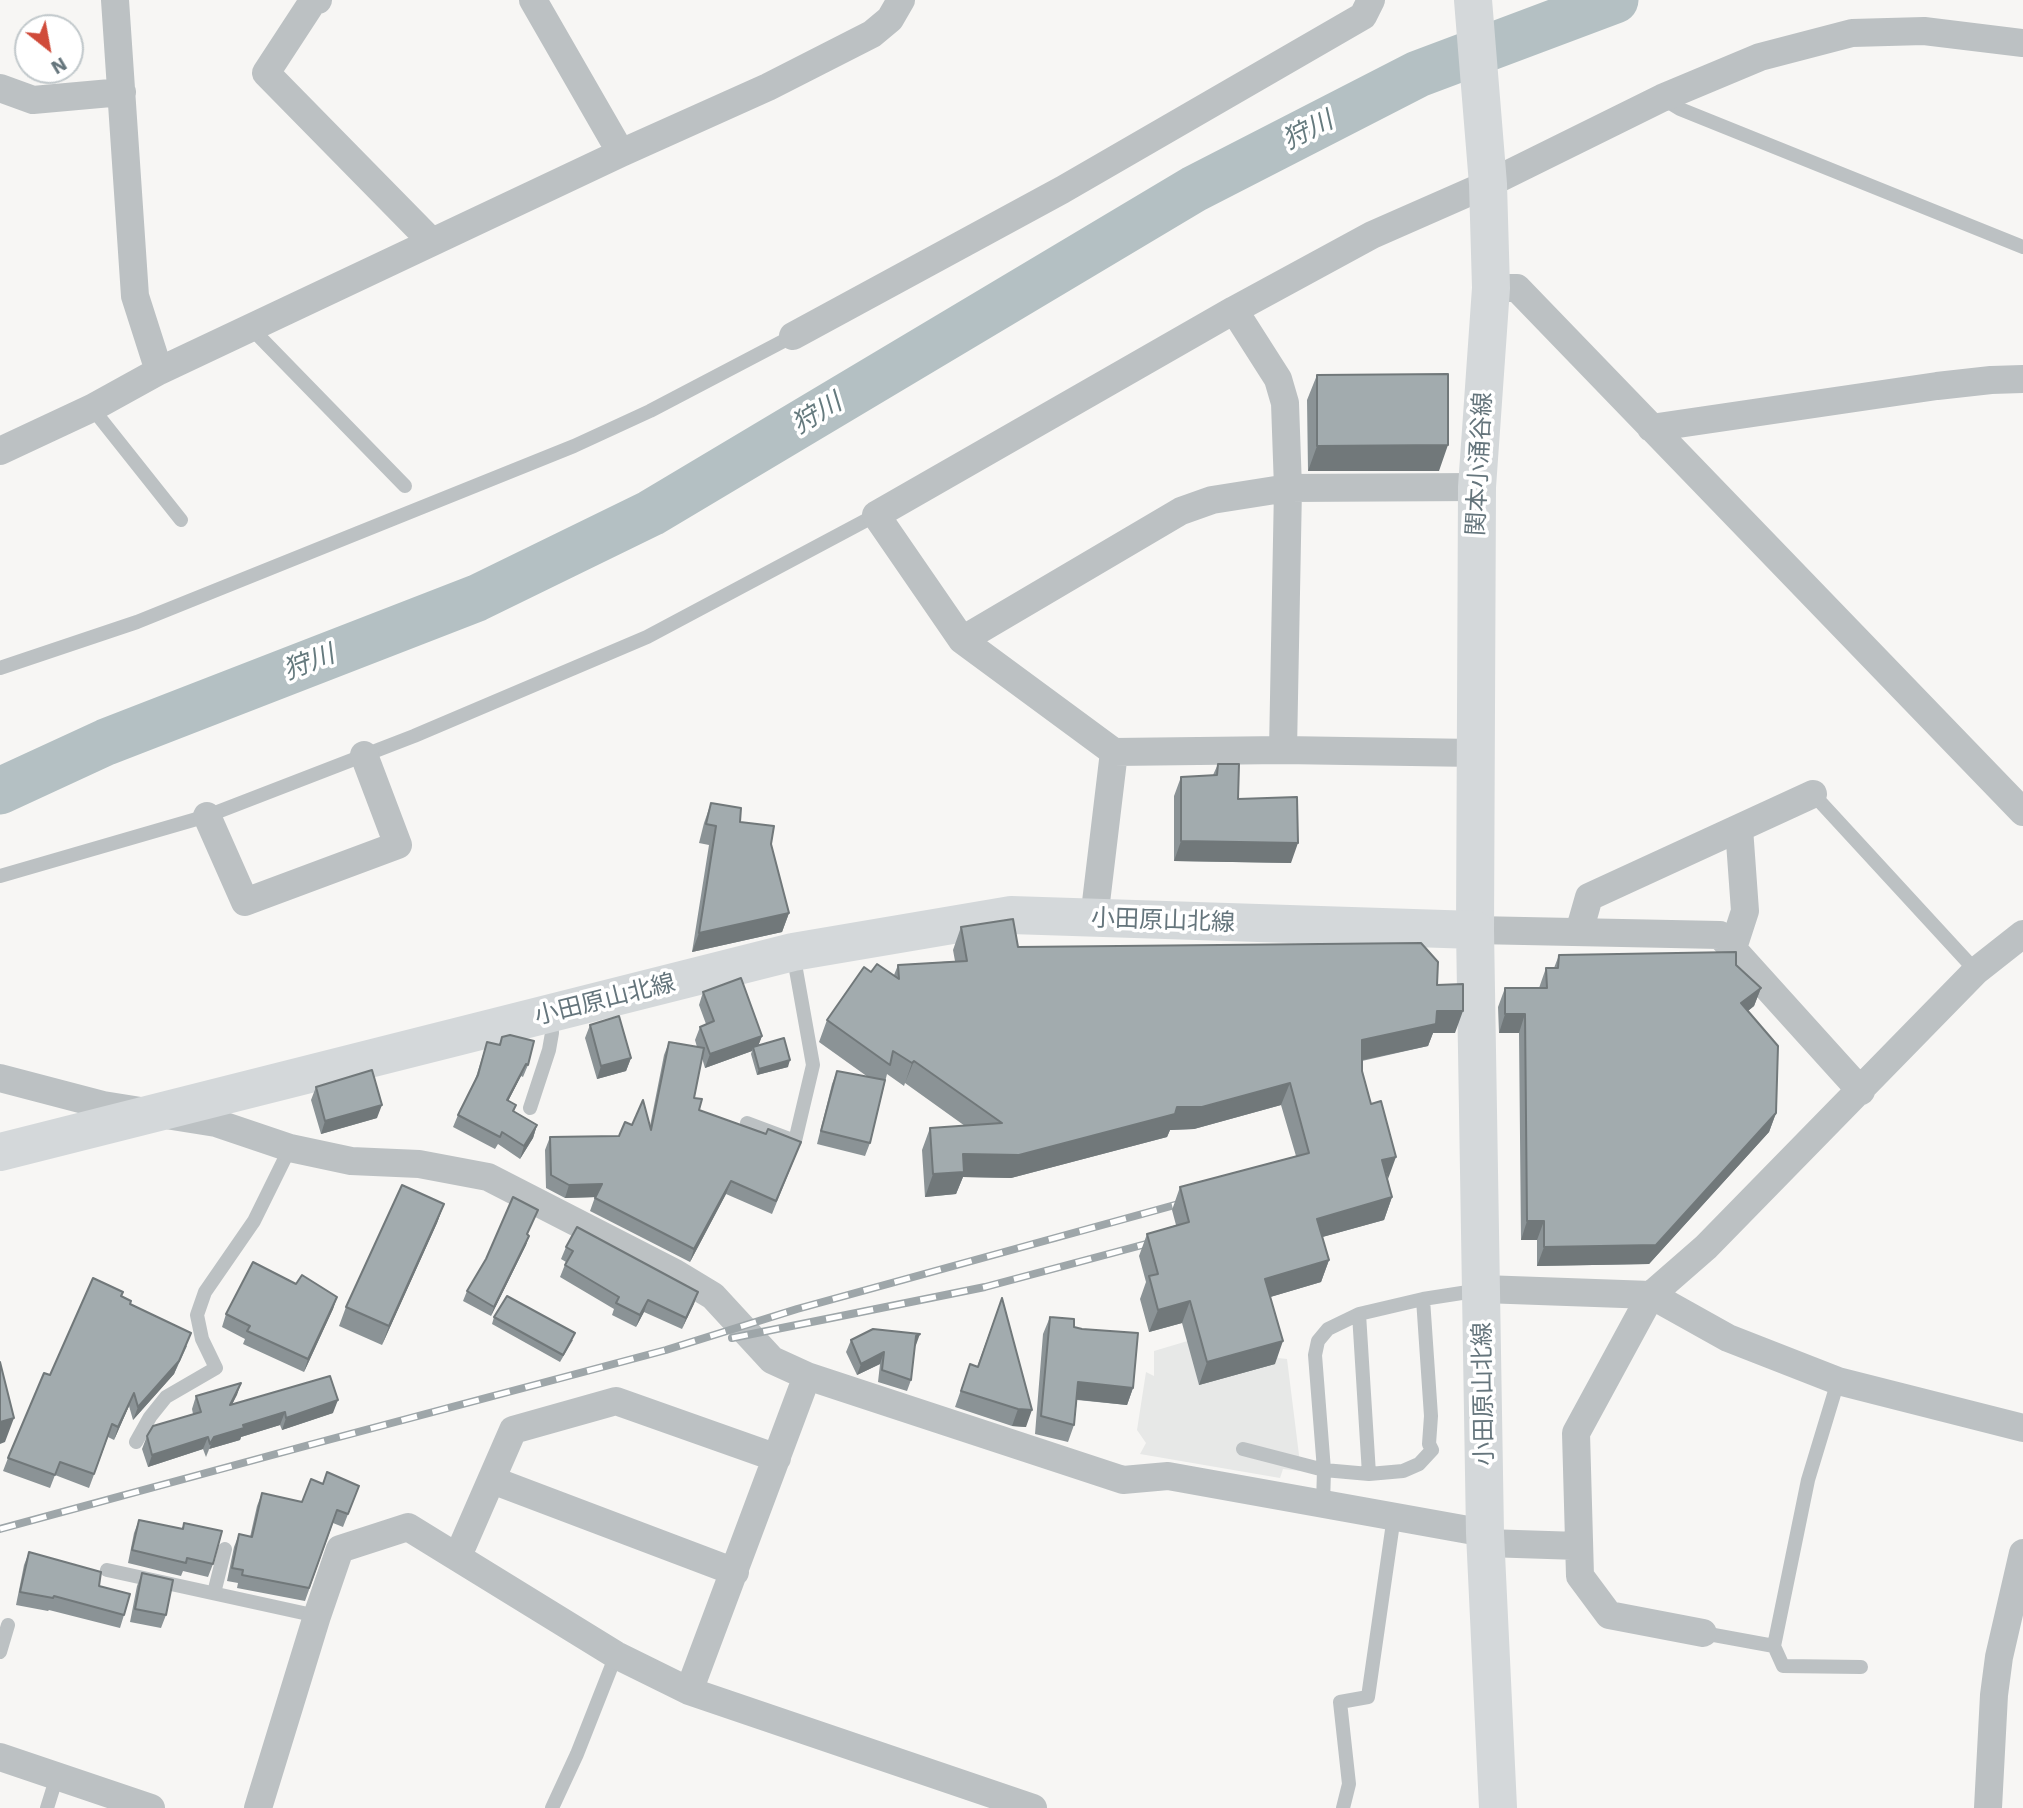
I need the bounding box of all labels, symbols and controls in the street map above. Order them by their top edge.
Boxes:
north arrow [14,14,84,84]
text: N [47,52,71,79]
water label: 狩川 [1278,105,1338,157]
water label: 狩川 [787,387,847,441]
street label: 関本小涌谷線 [1462,391,1498,537]
water label: 狩川 [279,639,339,687]
street label: 小田原山北線 [1091,904,1235,938]
street label: 小田原山北線 [532,969,678,1031]
street label: 小田原山北線 [1468,1322,1500,1466]

